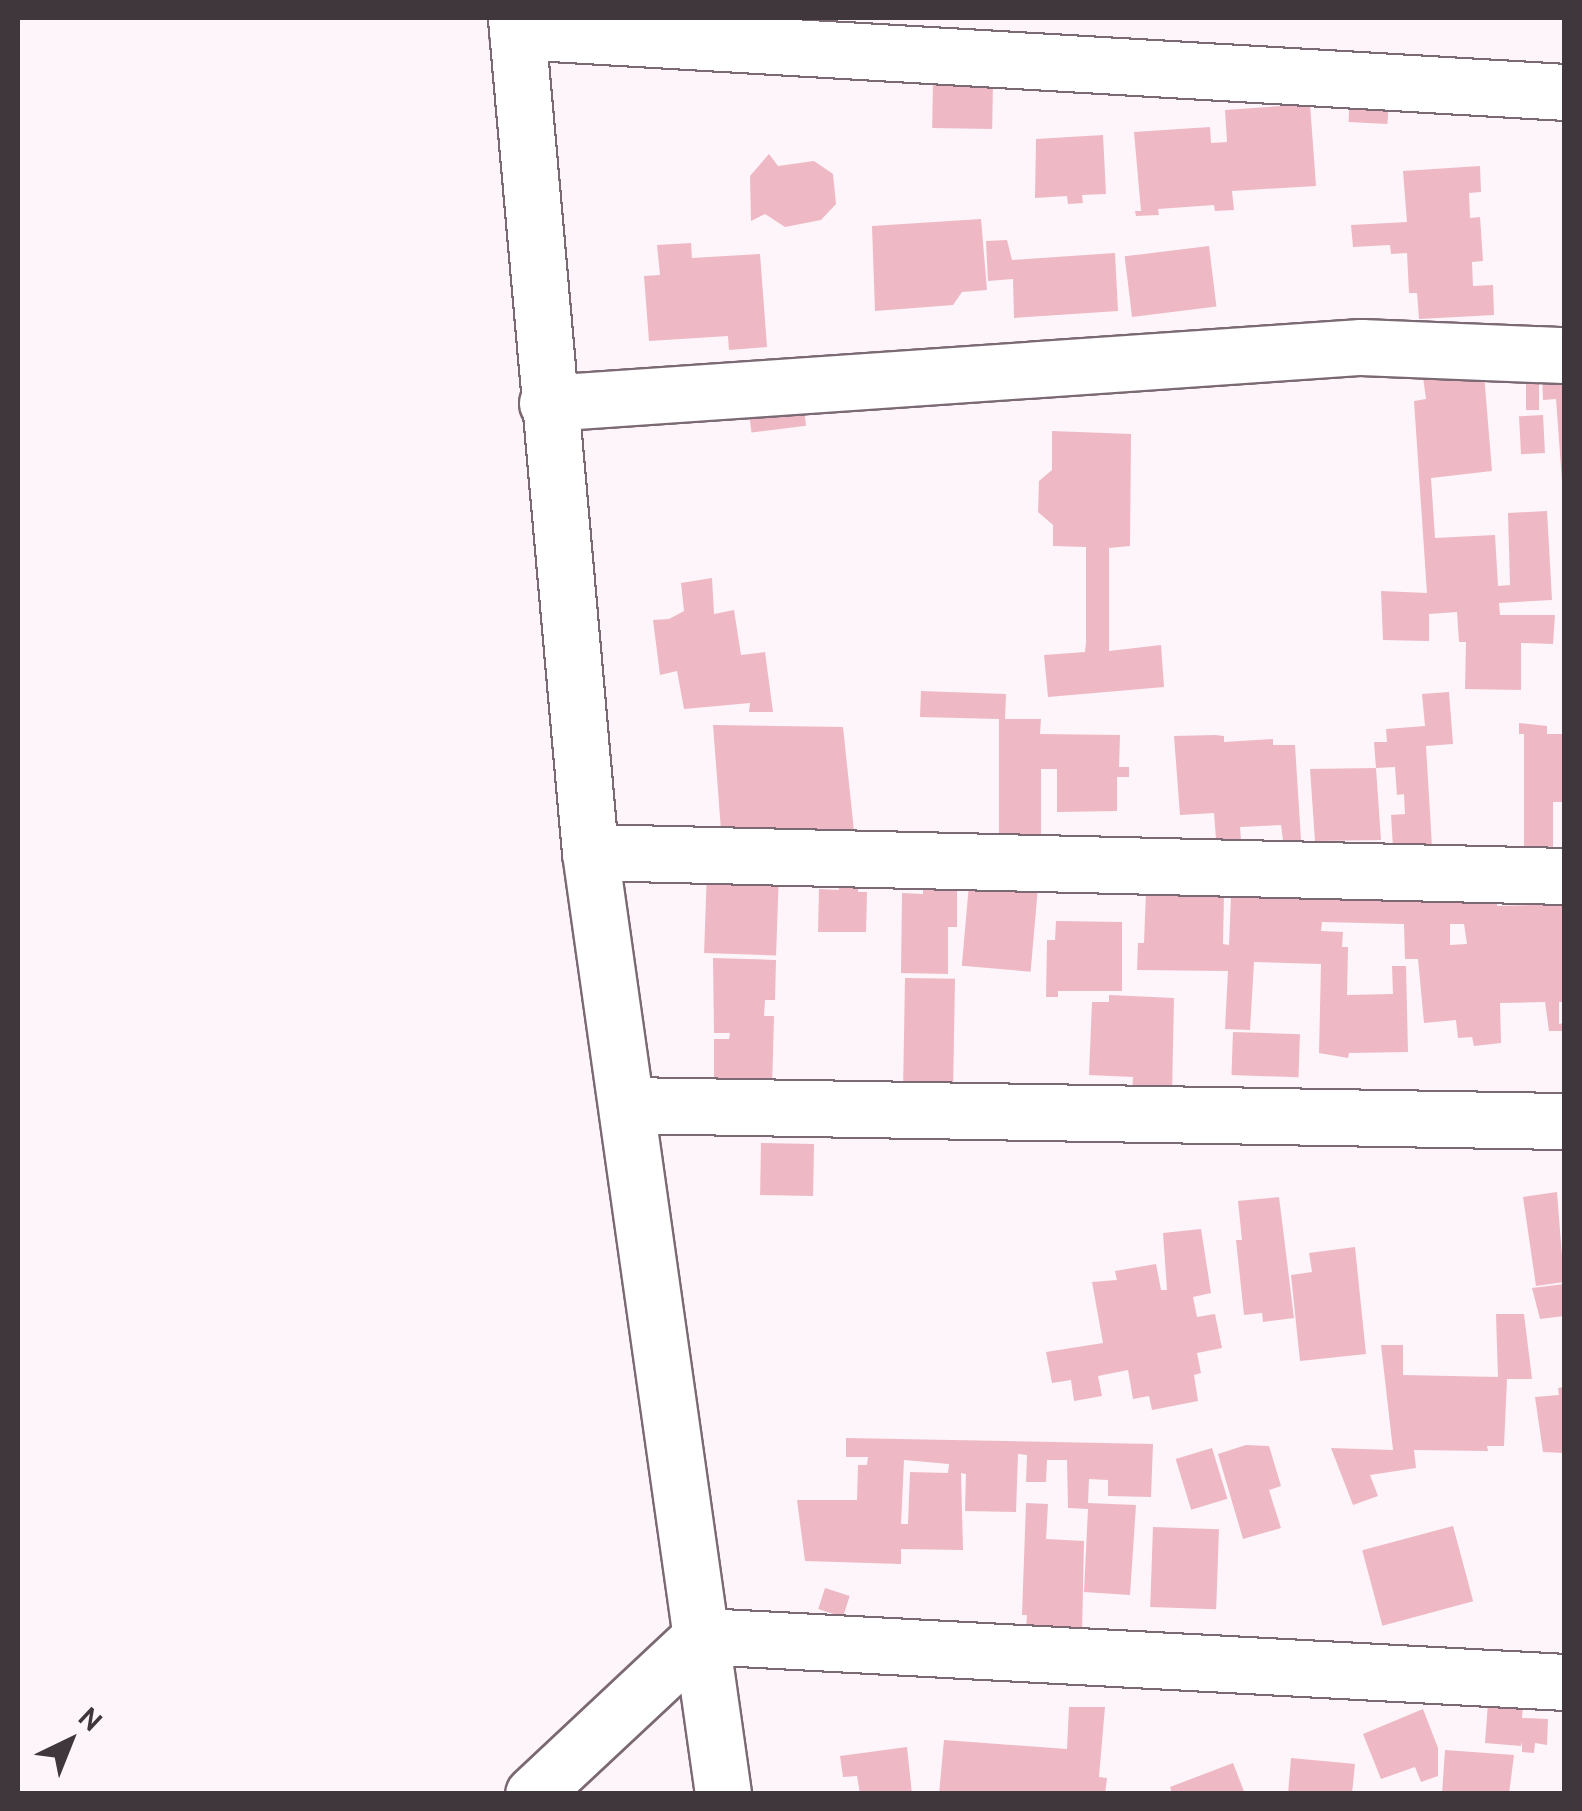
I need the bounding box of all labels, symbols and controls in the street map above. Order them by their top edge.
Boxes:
north arrow [20,1691,120,1791]
text: N [72,1700,109,1738]

